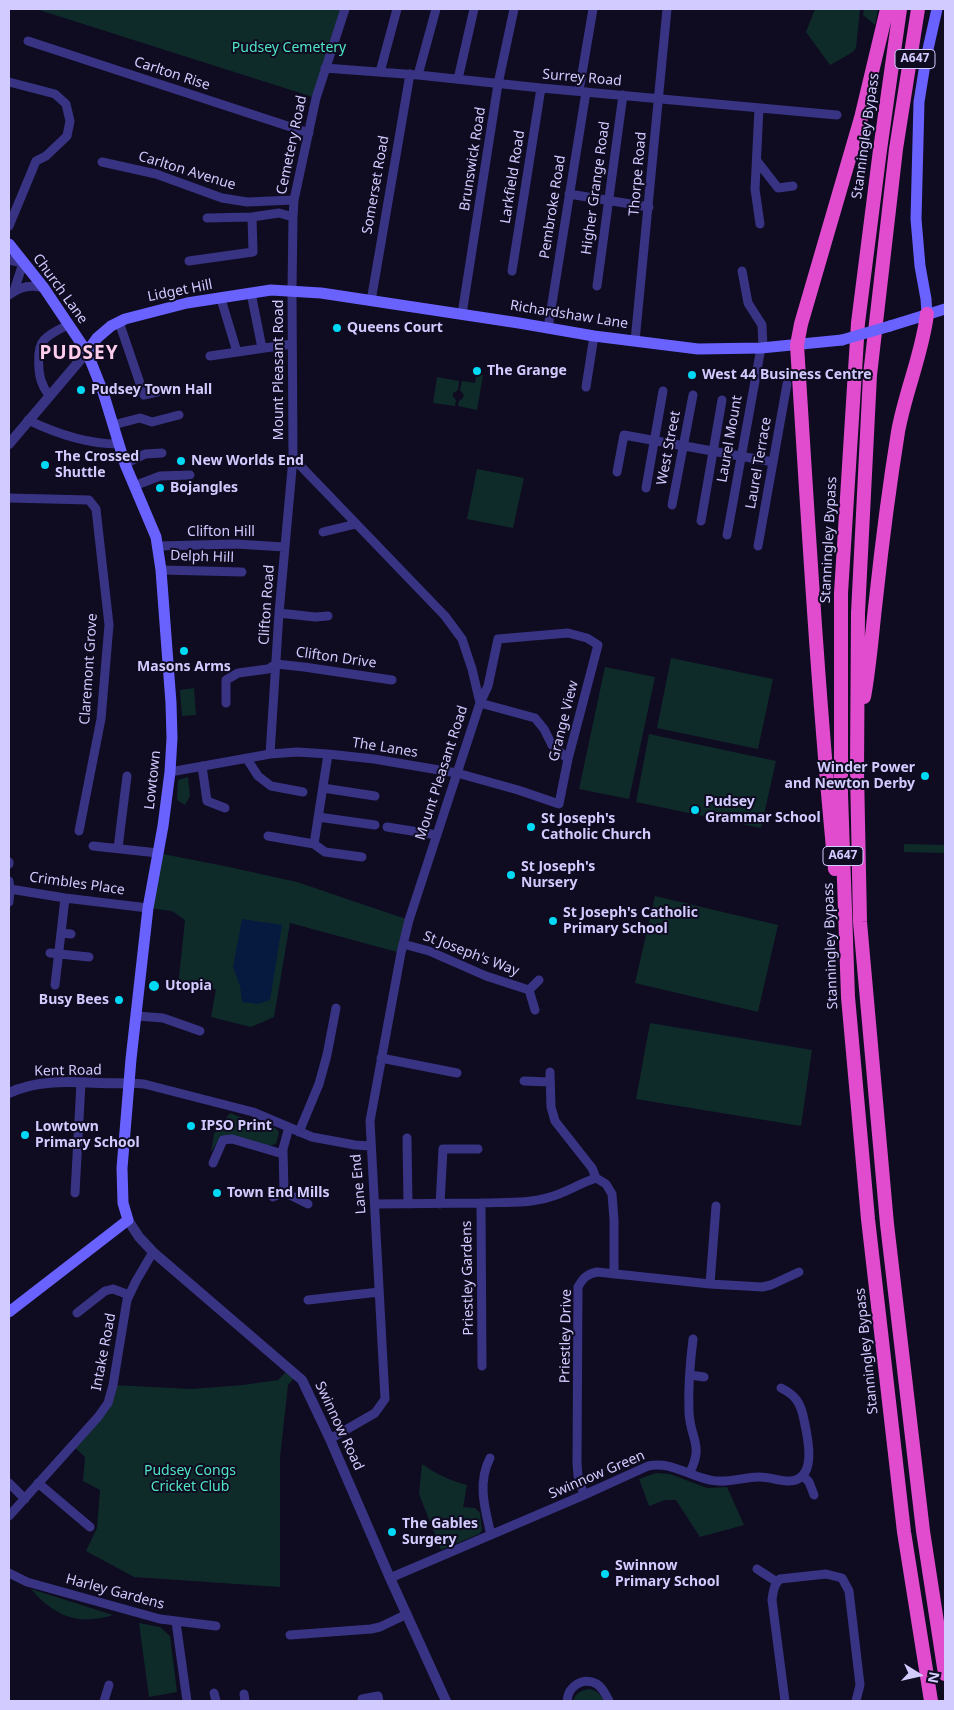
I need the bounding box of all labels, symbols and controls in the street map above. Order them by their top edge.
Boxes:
park label: Pudsey Cemetery [232,40,346,56]
road number: A647 [895,50,935,68]
street label: Carlton Rise [132,54,212,94]
street label: Surrey Road [542,66,622,90]
street label: Stanningley Bypass [849,72,883,200]
street label: Cemetery Road [273,94,311,196]
street label: Brunswick Road [456,106,490,212]
street label: Higher Grange Road [578,120,614,256]
street label: Larkfield Road [497,129,529,225]
street label: Thorpe Road [626,131,650,217]
street label: Somerset Road [359,134,393,236]
street label: Carlton Avenue [136,148,238,194]
street label: Pembroke Road [537,154,569,260]
street label: Church Lane [29,251,91,327]
street label: Lidget Hill [146,276,214,306]
street label: Richardshaw Lane [509,297,629,333]
street label: Mount Pleasant Road [271,300,287,440]
place label: Queens Court [347,320,443,336]
marker: Queens Court [331,322,343,334]
district label: PUDSEY [39,343,119,365]
place label: The Grange [487,363,567,379]
marker: The Grange [471,365,483,377]
place label: West 44 Business Centre [702,367,872,383]
marker: West 44 Business Centre [686,369,698,381]
place label: Pudsey Town Hall [91,382,212,398]
marker: Pudsey Town Hall [75,384,87,396]
street label: Laurel Mount [714,394,746,484]
street label: West Street [654,410,684,486]
street label: Laurel Terrace [743,416,775,510]
place label: The Crossed Shuttle [55,449,139,482]
place label: New Worlds End [191,453,304,469]
marker: New Worlds End [175,455,187,467]
marker: The Crossed Shuttle [39,459,51,471]
street label: Stanningley Bypass [817,476,841,604]
place label: Bojangles [170,480,238,496]
marker: Bojangles [154,482,166,494]
street label: Clifton Hill [187,524,255,540]
street label: Delph Hill [170,547,234,567]
street label: Clifton Road [256,564,278,646]
street label: Claremont Grove [77,613,101,725]
street label: Clifton Drive [295,644,377,672]
marker: Masons Arms [178,645,190,657]
place label: Masons Arms [137,659,231,675]
street label: Grange View [546,679,582,763]
street label: Mount Pleasant Road [412,704,472,842]
street label: The Lanes [351,735,419,761]
street label: Lowtown [142,750,164,810]
place label: Winder Power and Newton Derby [785,760,915,792]
marker: Winder Power and Newton Derby [919,770,931,782]
place label: Pudsey Grammar School [705,794,821,826]
marker: Pudsey Grammar School [689,804,701,816]
place label: St Joseph's Catholic Church [541,811,651,844]
marker: St Joseph's Catholic Church [525,821,537,833]
road number: A647 [823,846,863,866]
place label: St Joseph's Nursery [521,859,595,892]
street label: Crimbles Place [28,869,126,899]
marker: St Joseph's Nursery [505,869,517,881]
street label: Stanningley Bypass [820,882,842,1010]
place label: St Joseph's Catholic Primary School [563,905,698,938]
marker: St Joseph's Catholic Primary School [547,915,559,927]
street label: St Joseph's Way [421,928,521,980]
place label: Utopia [165,978,212,994]
marker: Utopia [147,979,161,993]
place label: Busy Bees [39,992,109,1008]
marker: Busy Bees [113,994,125,1006]
street label: Kent Road [34,1062,102,1080]
place label: IPSO Print [201,1118,272,1134]
place label: Lowtown Primary School [35,1119,140,1152]
marker: IPSO Print [185,1120,197,1132]
marker: Lowtown Primary School [19,1129,31,1141]
street label: Lane End [348,1153,370,1215]
place label: Town End Mills [227,1185,329,1201]
marker: Town End Mills [211,1187,223,1199]
street label: Priestley Gardens [459,1220,477,1336]
street label: Stanningley Bypass [852,1287,882,1415]
street label: Priestley Drive [557,1289,575,1383]
street label: Intake Road [88,1312,120,1392]
street label: Swinnow Road [311,1379,367,1473]
street label: Swinnow Green [547,1447,647,1503]
park label: Pudsey Congs Cricket Club [144,1463,236,1495]
place label: The Gables Surgery [402,1516,478,1548]
marker: The Gables Surgery [386,1526,398,1538]
place label: Swinnow Primary School [615,1558,720,1590]
marker: Swinnow Primary School [599,1568,611,1580]
street label: Harley Gardens [64,1571,166,1613]
north arrow [894,1650,944,1700]
text: N [924,1670,945,1685]

